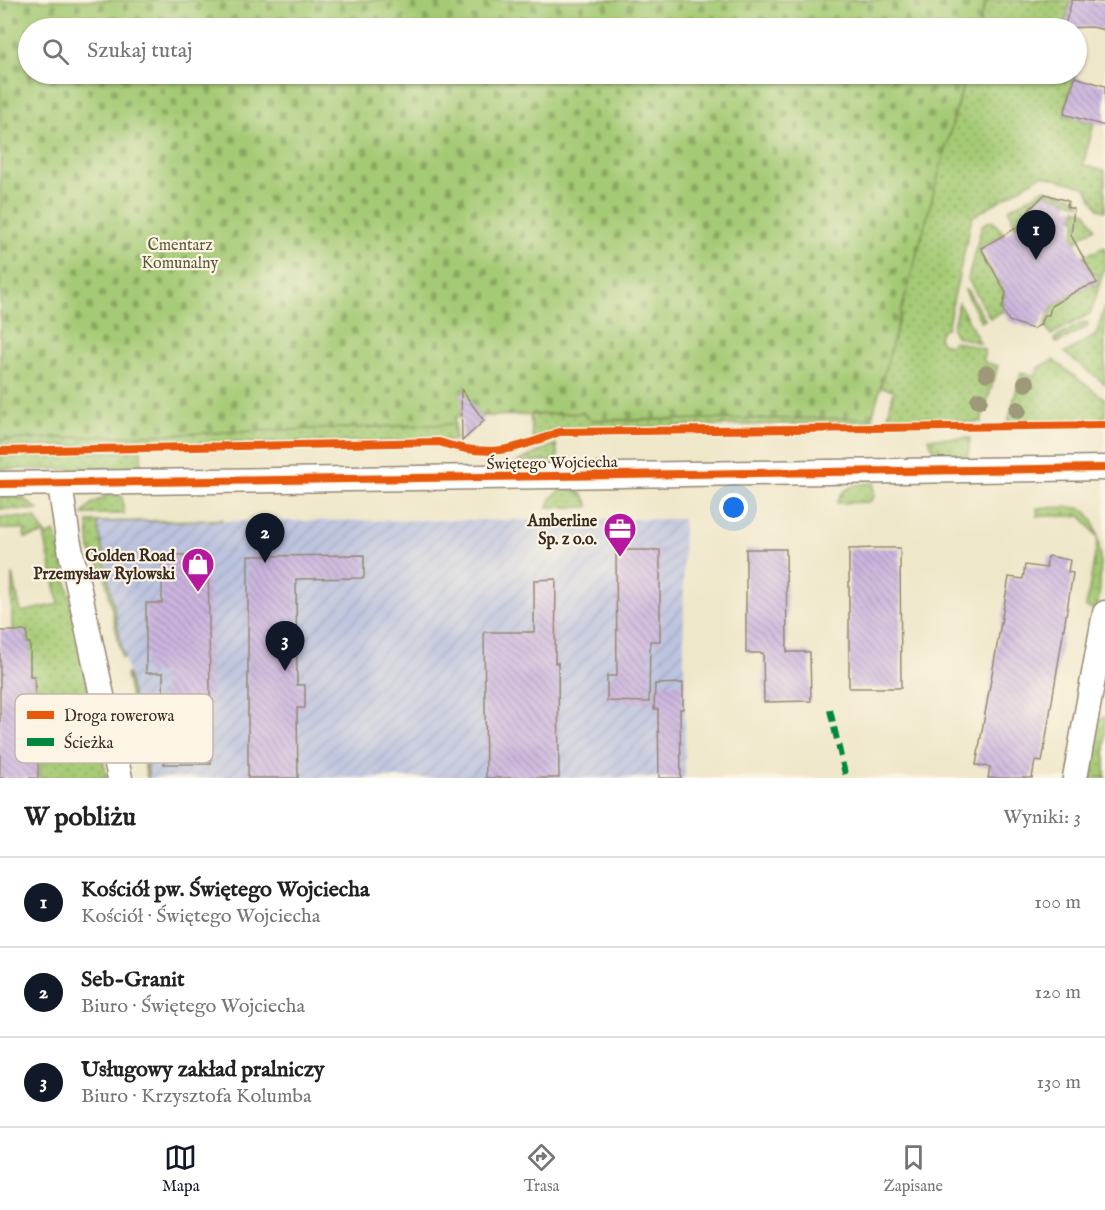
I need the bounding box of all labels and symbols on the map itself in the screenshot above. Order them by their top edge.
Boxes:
pin: 1 [1016,210,1056,260]
park label: Cmentarz Komunalny [142,236,219,274]
street label: Świętego Wojciecha [486,451,618,475]
your location [719,493,748,522]
office icon: Amberline Sp. z o.o. [602,511,638,558]
place label: Amberline Sp. z o.o. [527,512,598,550]
pin: 2 [246,514,284,563]
shop icon: Golden Road Przemysław Rylowski [180,546,216,593]
place label: Golden Road Przemysław Rylowski [33,547,176,585]
pin: 3 [266,622,304,671]
legend [15,694,213,763]
text: Droga rowerowa [64,707,174,727]
text: Ścieżka [64,732,114,754]

